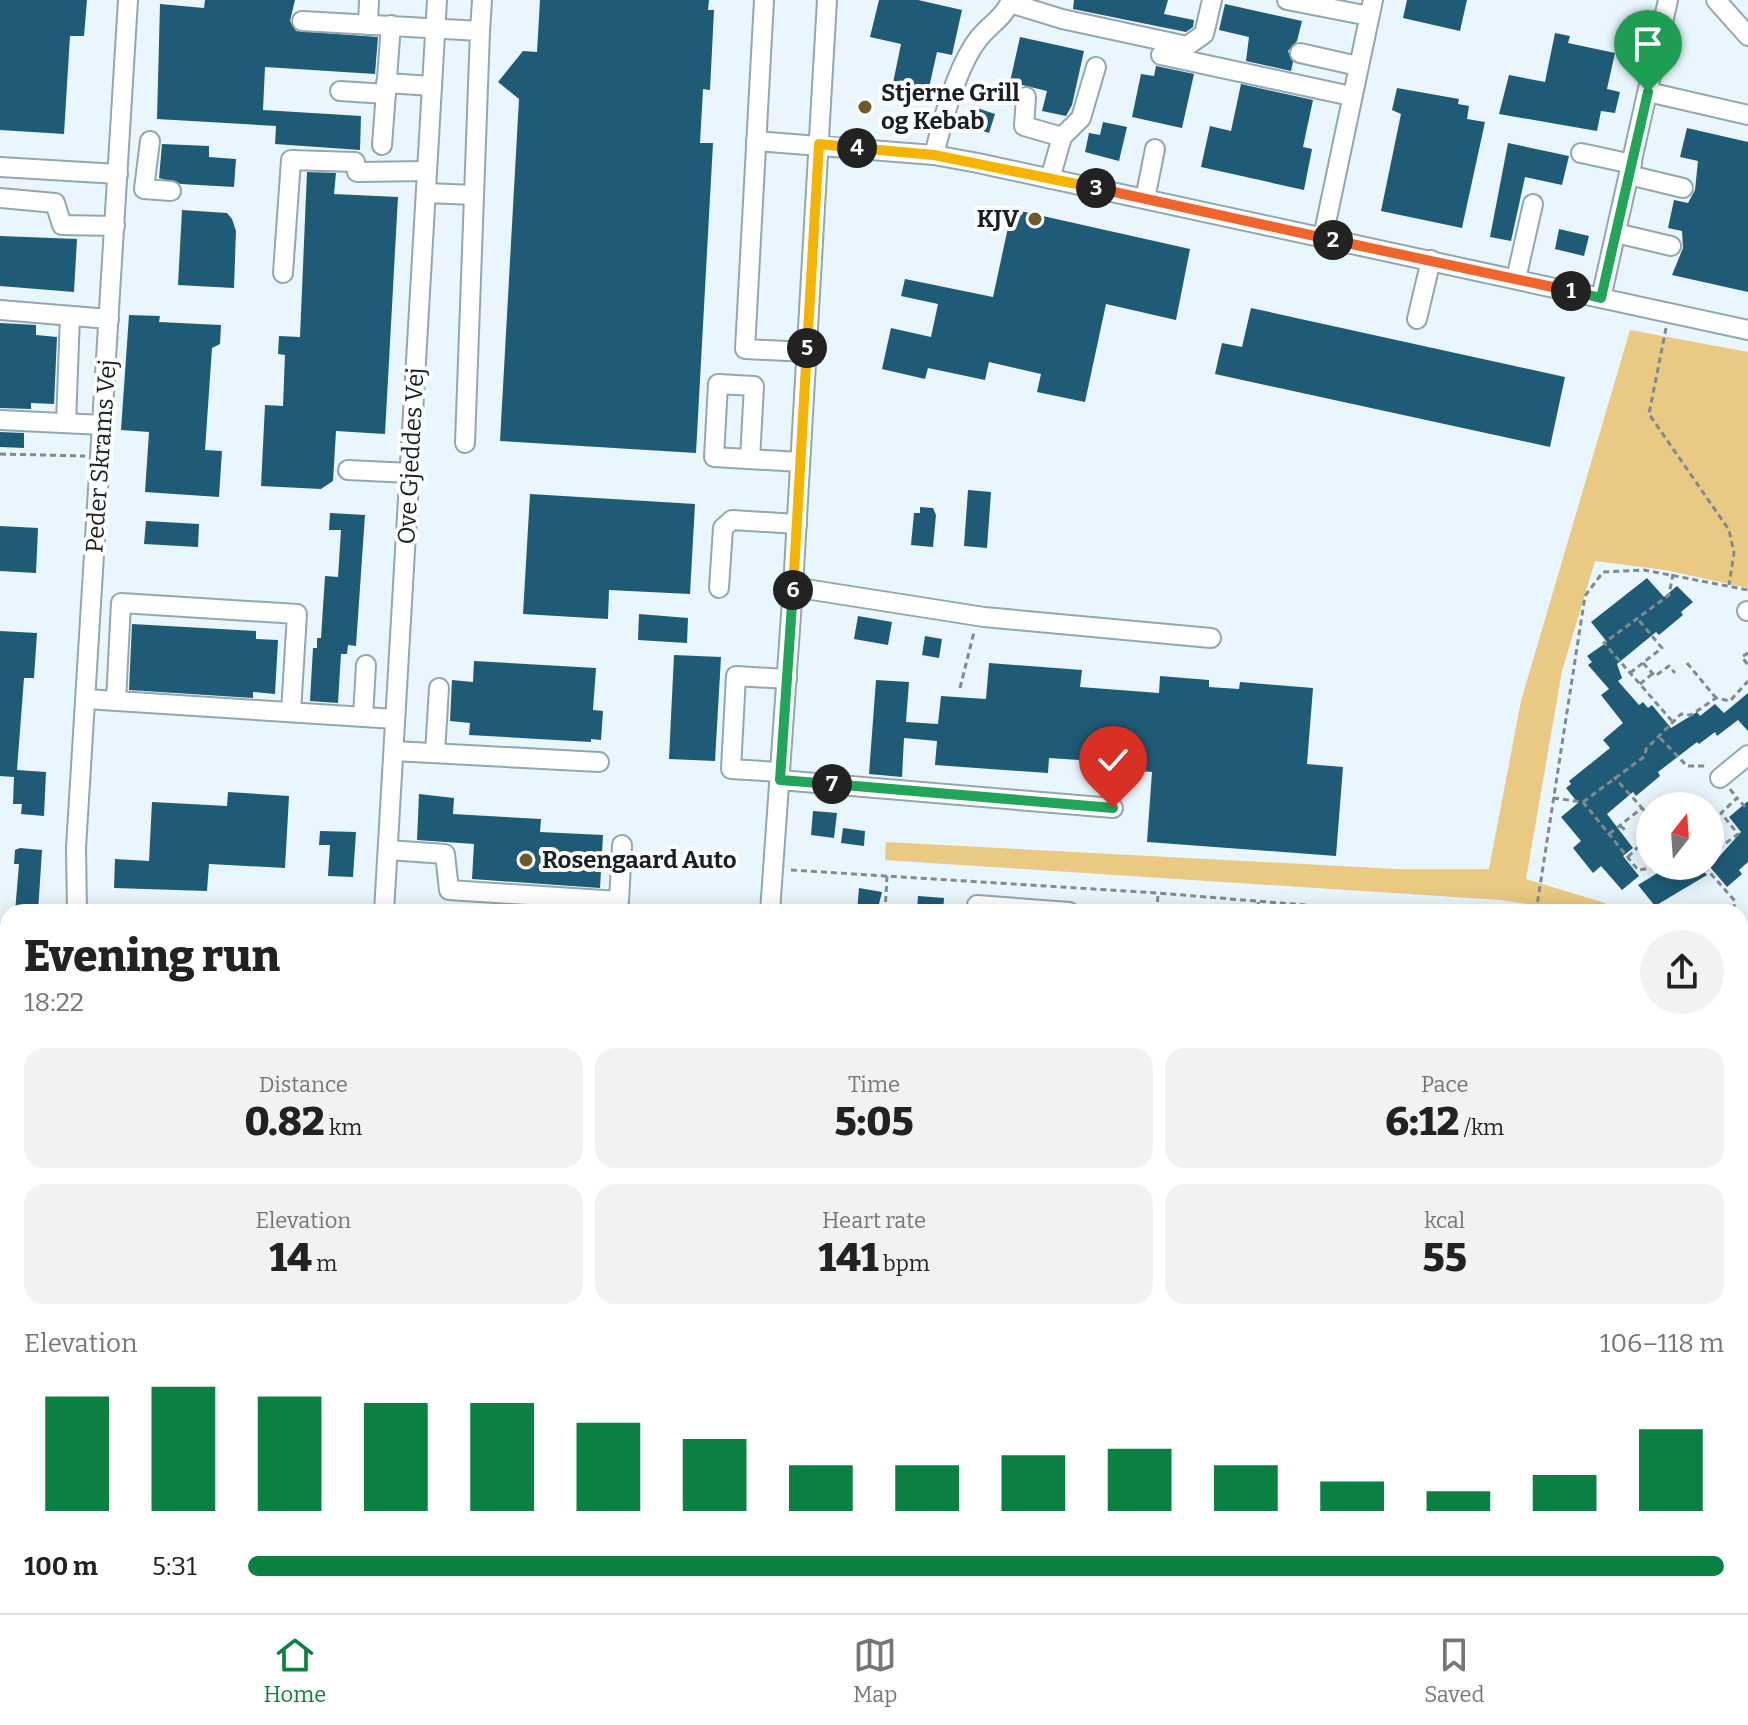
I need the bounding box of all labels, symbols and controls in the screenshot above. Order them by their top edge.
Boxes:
pin [1614,10,1682,92]
icon: arrive [1626,22,1670,66]
place label: Stjerne Grill og Kebab [881,79,1020,135]
marker: Stjerne Grill og Kebab [856,98,874,116]
pin: 4 [837,128,877,168]
text: 4 [850,134,864,161]
pin: 3 [1076,168,1116,208]
text: 3 [1090,174,1102,201]
place label: KJV [977,205,1019,233]
marker: KJV [1026,210,1044,228]
pin: 2 [1313,220,1353,260]
text: 2 [1327,226,1339,253]
pin: 1 [1551,271,1591,311]
text: 1 [1566,277,1576,304]
pin: 5 [787,328,827,368]
text: 5 [801,334,813,361]
street label: Peder Skrams Vej [80,358,122,554]
street label: Ove Gjeddes Vej [392,367,430,545]
pin: 6 [773,570,813,610]
text: 6 [786,576,800,603]
pin [1079,726,1147,808]
icon: check [1091,738,1135,782]
pin: 7 [812,764,852,804]
text: 7 [826,770,838,797]
north arrow [1636,792,1724,880]
map controls [1636,792,1724,880]
place label: Rosengaard Auto [542,846,737,874]
marker: Rosengaard Auto [517,851,535,869]
text: Evening run [24,930,280,983]
button: share [1640,930,1724,1014]
text: 18:22 [24,987,84,1018]
text: Distance [259,1071,348,1098]
text: Time [848,1071,900,1098]
text: Pace [1421,1071,1468,1098]
text: 0.82 [244,1098,325,1146]
text: 5:05 [834,1098,914,1146]
text: 6:12 [1385,1098,1459,1146]
text: km [325,1114,362,1141]
text: /km [1459,1114,1504,1141]
text: Elevation [255,1207,351,1234]
text: Heart rate [822,1207,926,1234]
text: kcal [1424,1207,1465,1234]
text: 14 [269,1234,312,1282]
text: 141 [818,1234,879,1282]
text: 55 [1423,1234,1467,1282]
text: m [312,1250,337,1277]
text: bpm [879,1250,930,1277]
text: Elevation [24,1328,137,1359]
text: 106–118 m [1600,1328,1724,1359]
text: 100 m [24,1551,98,1582]
text: 5:31 [152,1551,197,1582]
tab: Home [263,1633,326,1708]
tab: Map [853,1633,897,1708]
tab: Saved [1424,1633,1485,1708]

